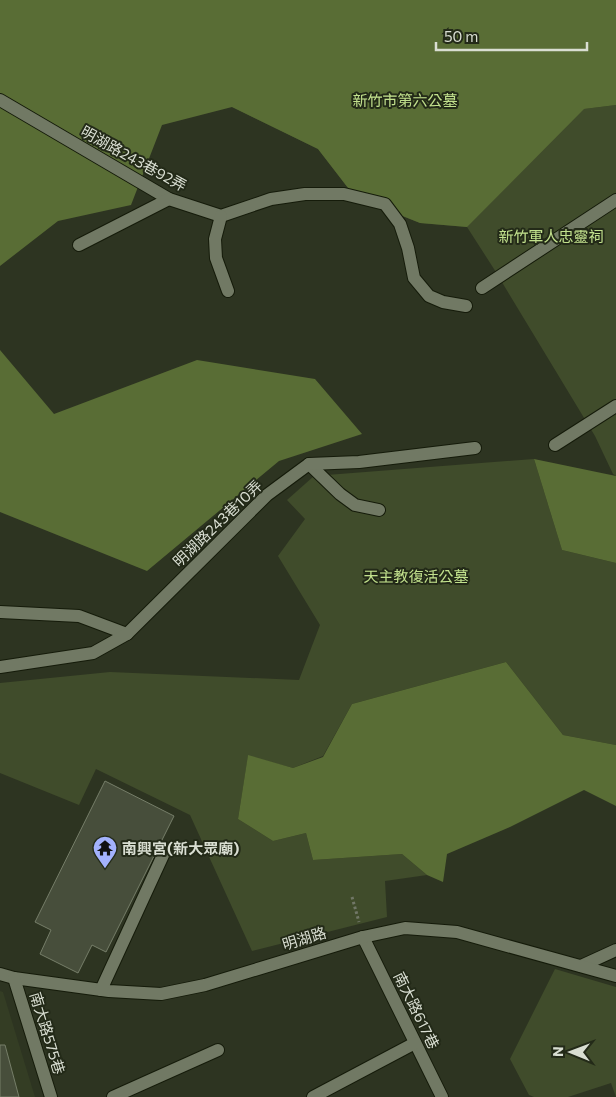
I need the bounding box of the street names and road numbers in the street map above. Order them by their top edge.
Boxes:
street label: 明湖路243巷92弄 [78,122,190,194]
street label: 明湖路243巷10弄 [169,476,265,570]
street label: 明湖路 [280,923,328,953]
street label: 南大路617巷 [391,969,443,1051]
street label: 南大路575巷 [27,990,69,1076]

